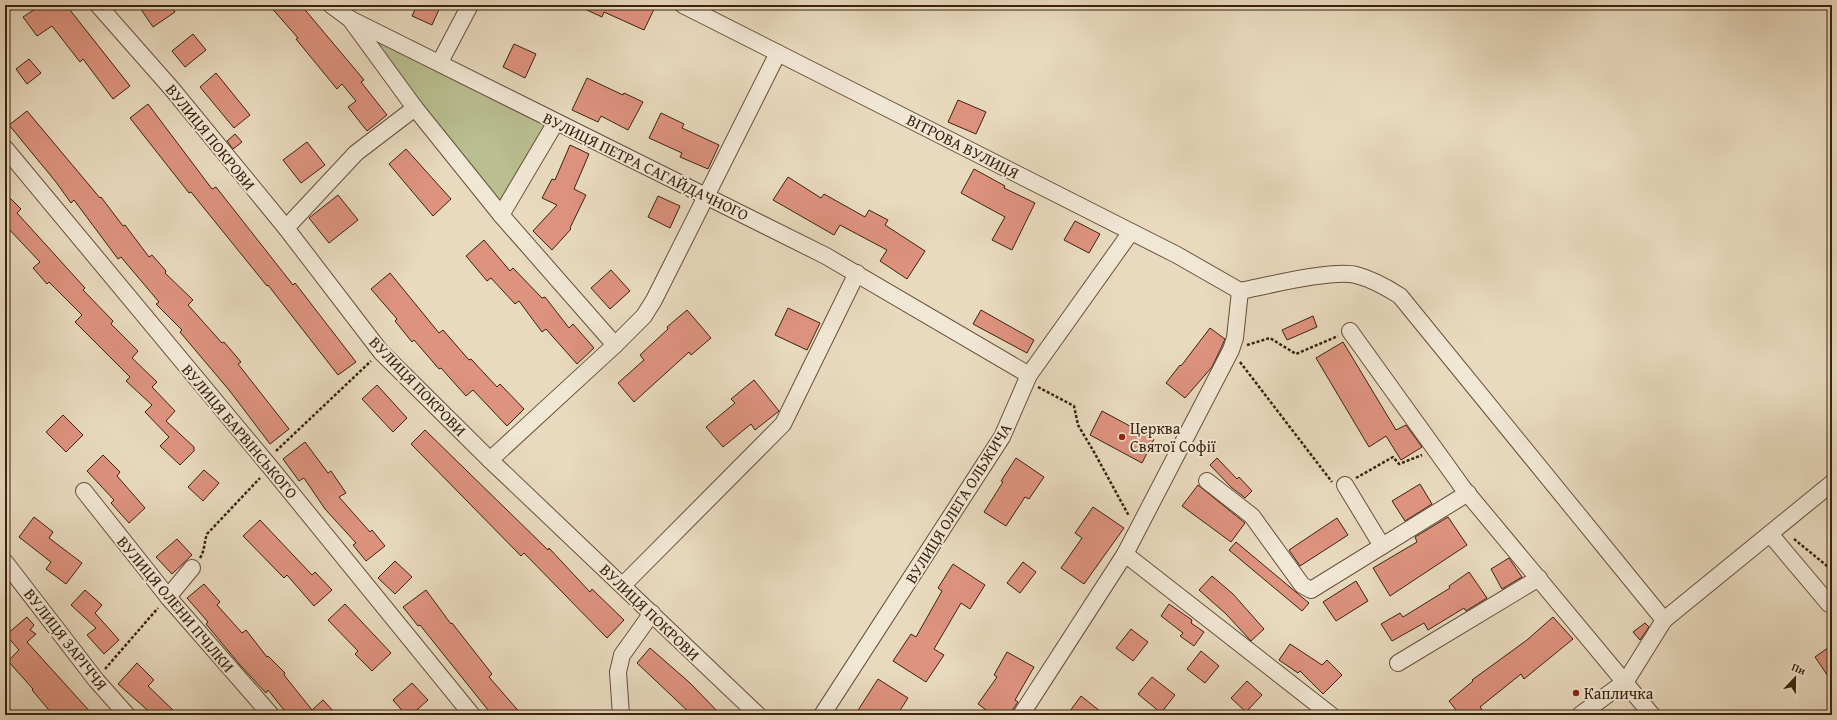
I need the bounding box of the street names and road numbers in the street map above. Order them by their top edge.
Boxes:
street label: ВУЛИЦЯ ПОКРОВИ [160,79,262,196]
street label: ВУЛИЦЯ ПЕТРА САГАЙДАЧНОГО [539,106,753,227]
street label: ВІТРОВА ВУЛИЦЯ [903,107,1024,185]
street label: ВУЛИЦЯ ПОКРОВИ [364,331,472,442]
street label: ВУЛИЦЯ БАРВІНСЬКОГО [176,358,304,504]
street label: ВУЛИЦЯ ОЛЕГА ОЛЬЖИЧА [899,418,1017,588]
street label: ВУЛИЦЯ ОЛЕНИ ПЧІЛКИ [112,531,241,678]
street label: ВУЛИЦЯ ПОКРОВИ [595,558,706,666]
street label: ВУЛИЦЯ ЗАРІЧЧЯ [19,583,114,695]

